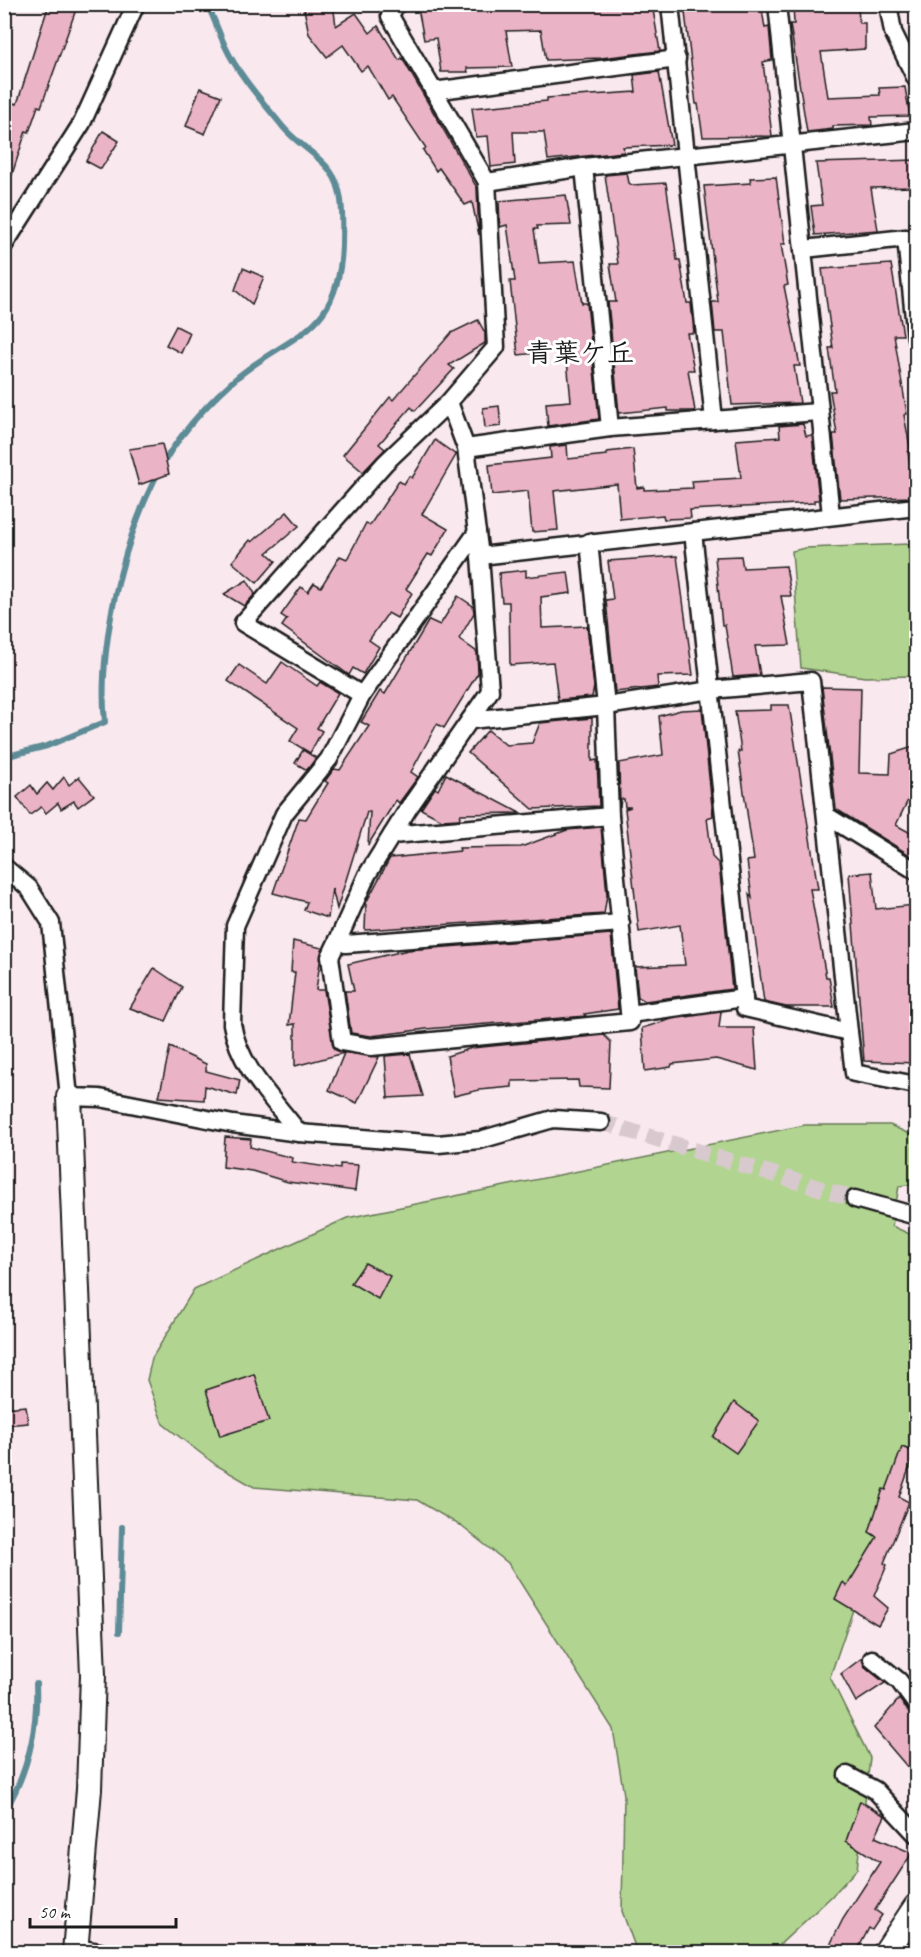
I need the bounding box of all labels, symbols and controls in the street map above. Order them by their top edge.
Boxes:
district label: 青葉ケ丘 [526,336,634,370]
scale bar [30,1891,176,1929]
text: 50 m [39,1901,72,1923]

